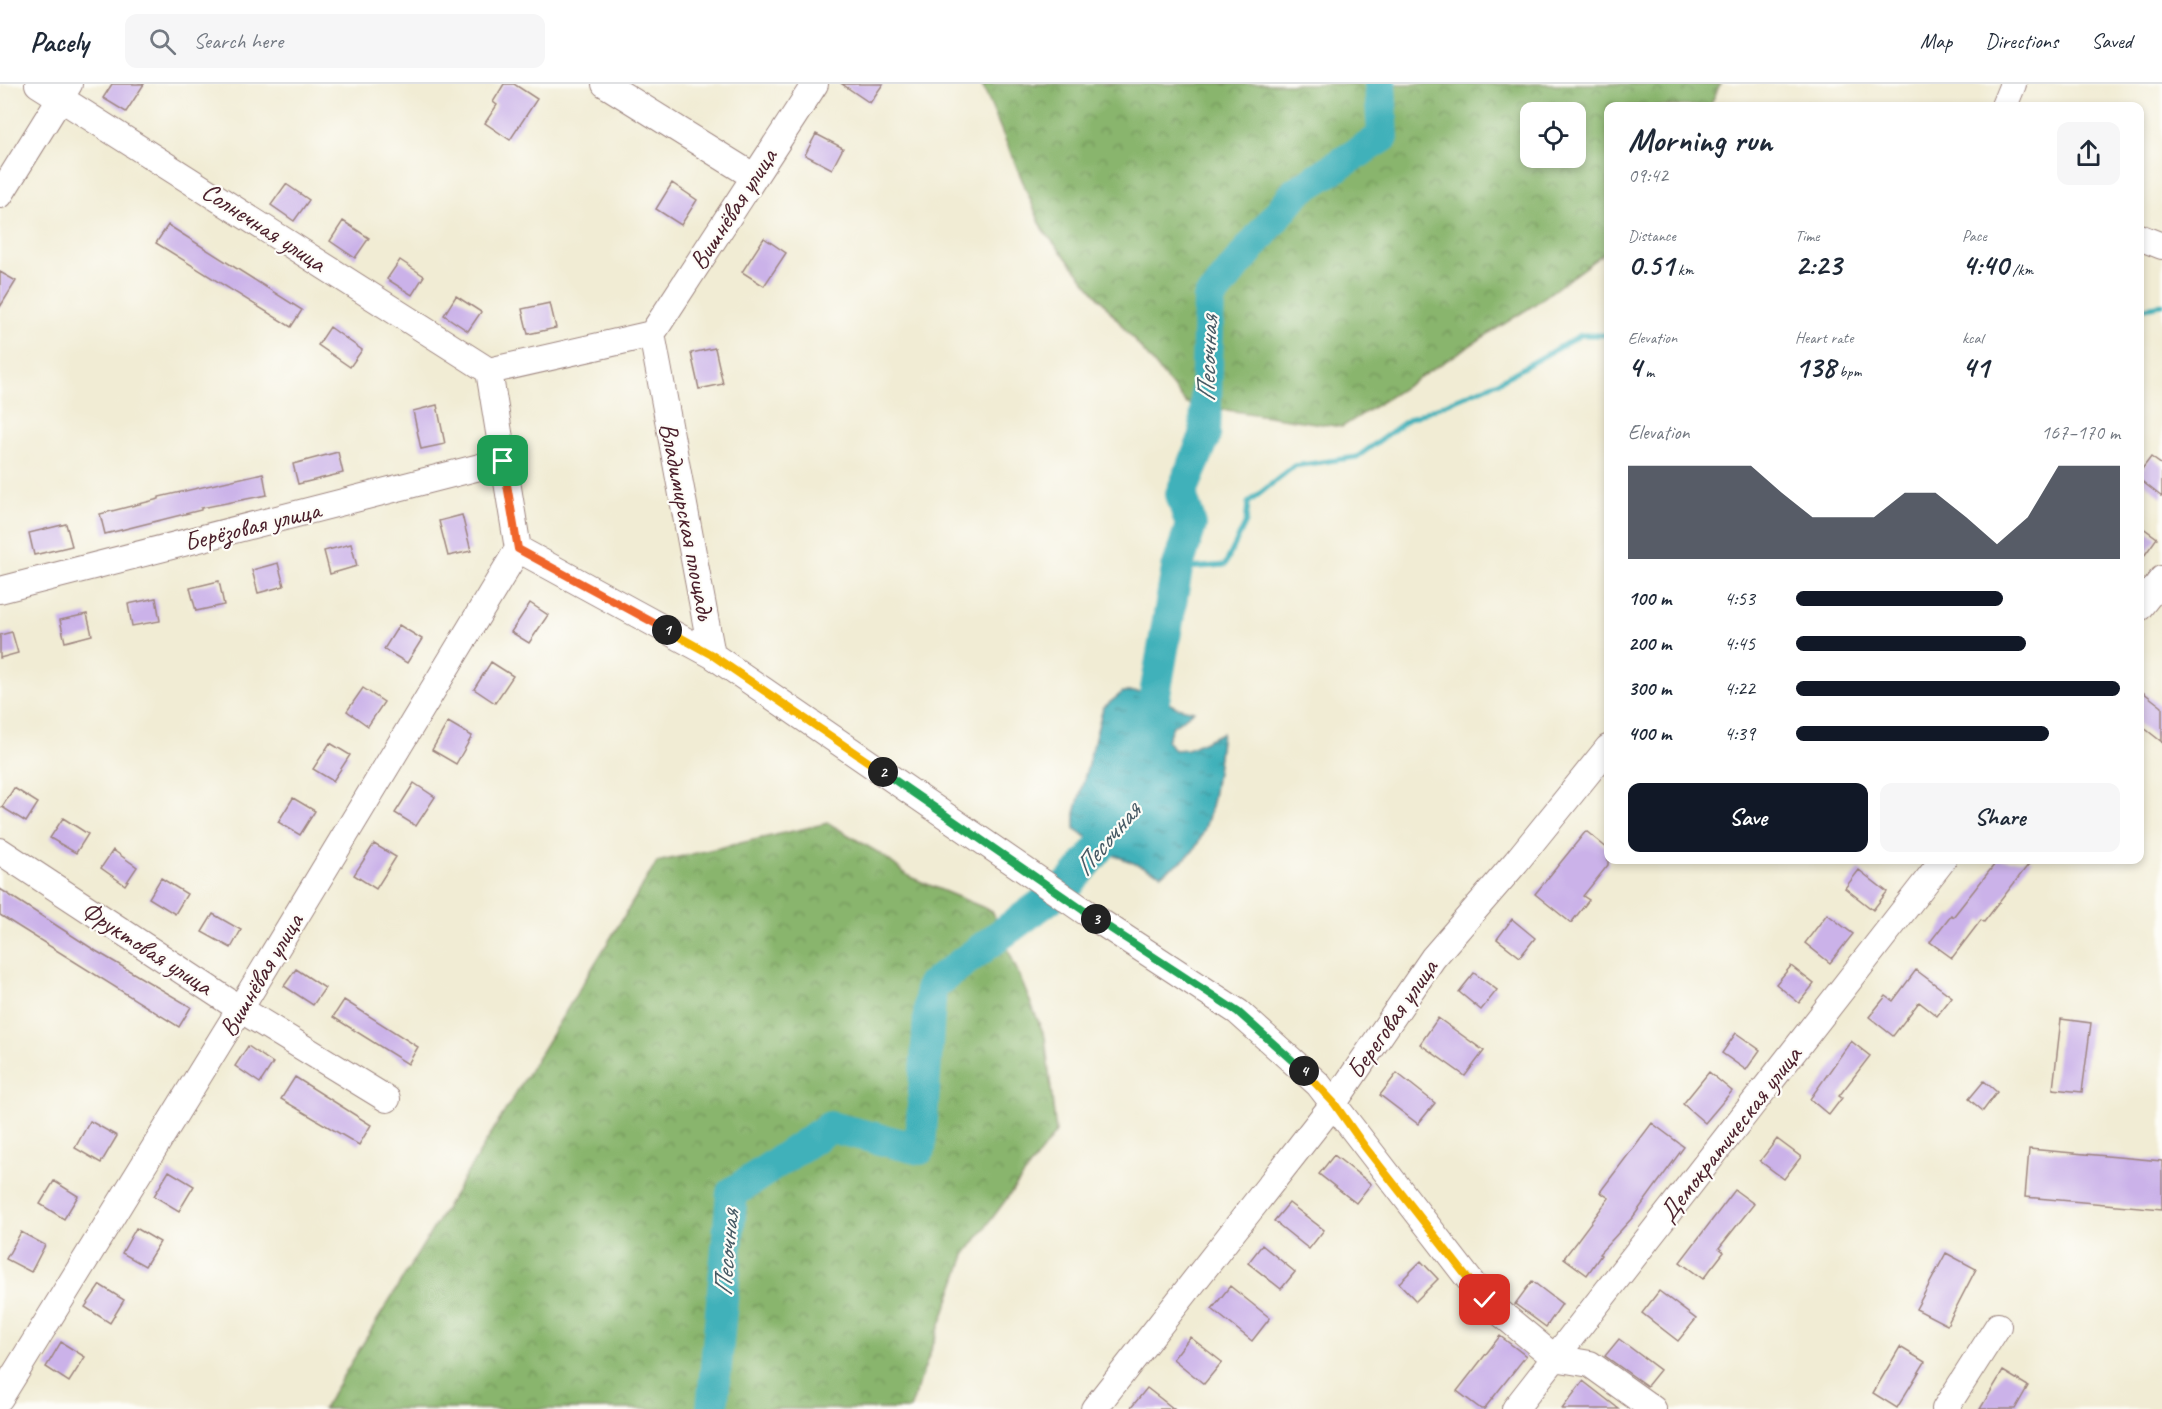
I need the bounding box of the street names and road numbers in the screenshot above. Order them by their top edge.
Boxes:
street label: Вишнёвая улица [682,141,785,276]
street label: Солнечная улица [196,175,334,280]
street label: Владимирская площадь [652,420,723,624]
street label: Берёзовая улица [180,493,326,560]
street label: Фруктовая улица [75,893,220,1004]
street label: Вишнёвая улица [211,906,311,1043]
street label: Береговая улица [1339,952,1446,1085]
street label: Демократическая улица [1651,1038,1810,1229]

